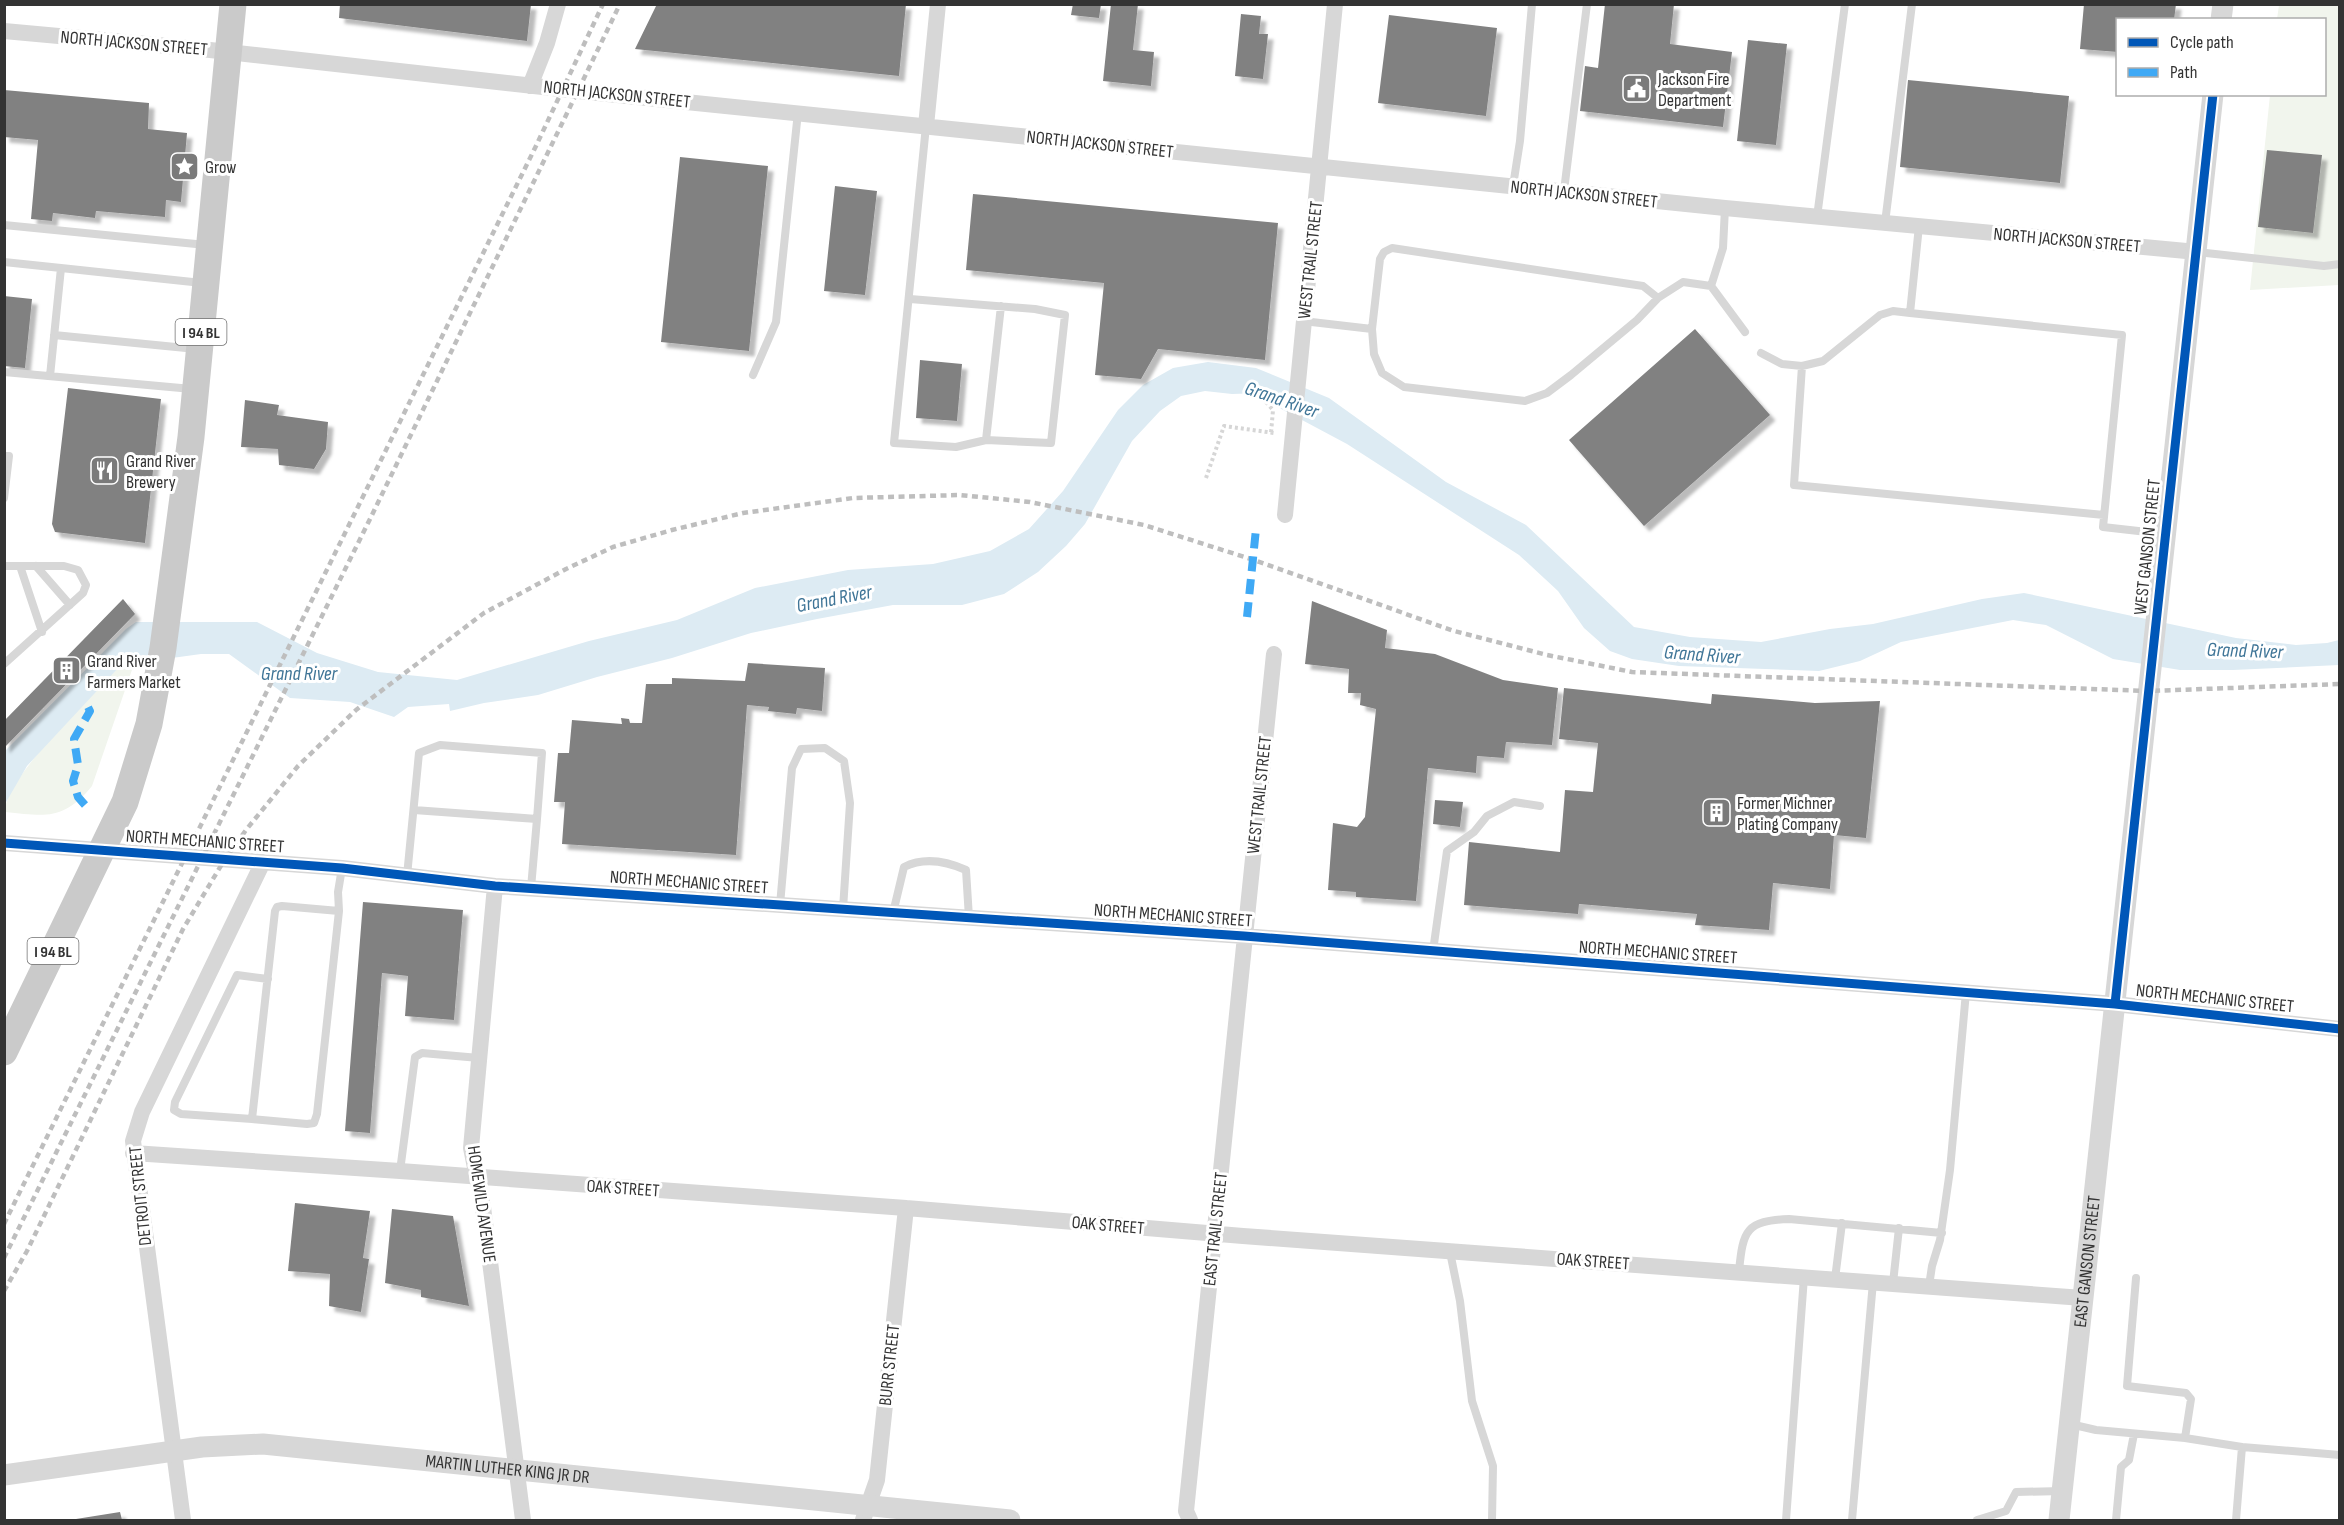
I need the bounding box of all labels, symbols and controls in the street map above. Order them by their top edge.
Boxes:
legend [2116,18,2326,96]
street label: NORTH JACKSON STREET [60,27,208,60]
text: Cycle path [2170,32,2234,53]
text: Path [2170,62,2198,83]
place label: Jackson Fire Department [1657,69,1732,111]
public building icon: Jackson Fire Department [1621,73,1653,105]
street label: NORTH JACKSON STREET [543,76,691,113]
street label: NORTH JACKSON STREET [1026,126,1174,163]
place icon: Grow [168,151,200,183]
place label: Grow [205,157,236,178]
street label: NORTH JACKSON STREET [1510,176,1658,213]
street label: WEST TRAIL STREET [1294,200,1327,320]
street label: NORTH JACKSON STREET [1993,224,2141,257]
road number: I 94 BL [176,319,226,345]
water label: Grand River [1242,376,1323,424]
place label: Grand River Brewery [126,451,196,493]
restaurant icon: Grand River Brewery [89,455,121,487]
street label: WEST GANSON STREET [2130,478,2165,616]
water label: Grand River [794,580,875,618]
water label: Grand River [2206,638,2285,664]
water label: Grand River [1663,640,1742,670]
place label: Grand River Farmers Market [87,651,181,693]
building icon: Grand River Farmers Market [50,655,82,687]
water label: Grand River [261,662,339,686]
street label: WEST TRAIL STREET [1243,735,1276,855]
place label: Former Michner Plating Company [1737,793,1838,835]
building icon: Former Michner Plating Company [1700,797,1732,829]
street label: NORTH MECHANIC STREET [125,825,285,858]
street label: NORTH MECHANIC STREET [609,866,769,899]
street label: NORTH MECHANIC STREET [1093,899,1253,932]
street label: NORTH MECHANIC STREET [1578,936,1738,969]
road number: I 94 BL [28,938,78,964]
street label: NORTH MECHANIC STREET [2135,980,2295,1017]
street label: HOMEWILD AVENUE [463,1144,500,1264]
street label: DETROIT STREET [125,1145,156,1247]
street label: EAST TRAIL STREET [1199,1171,1232,1287]
street label: OAK STREET [586,1175,660,1202]
street label: EAST GANSON STREET [2070,1194,2105,1329]
street label: OAK STREET [1071,1212,1145,1239]
street label: OAK STREET [1556,1248,1630,1275]
street label: BURR STREET [875,1323,904,1407]
street label: MARTIN LUTHER KING JR DR [425,1451,591,1488]

